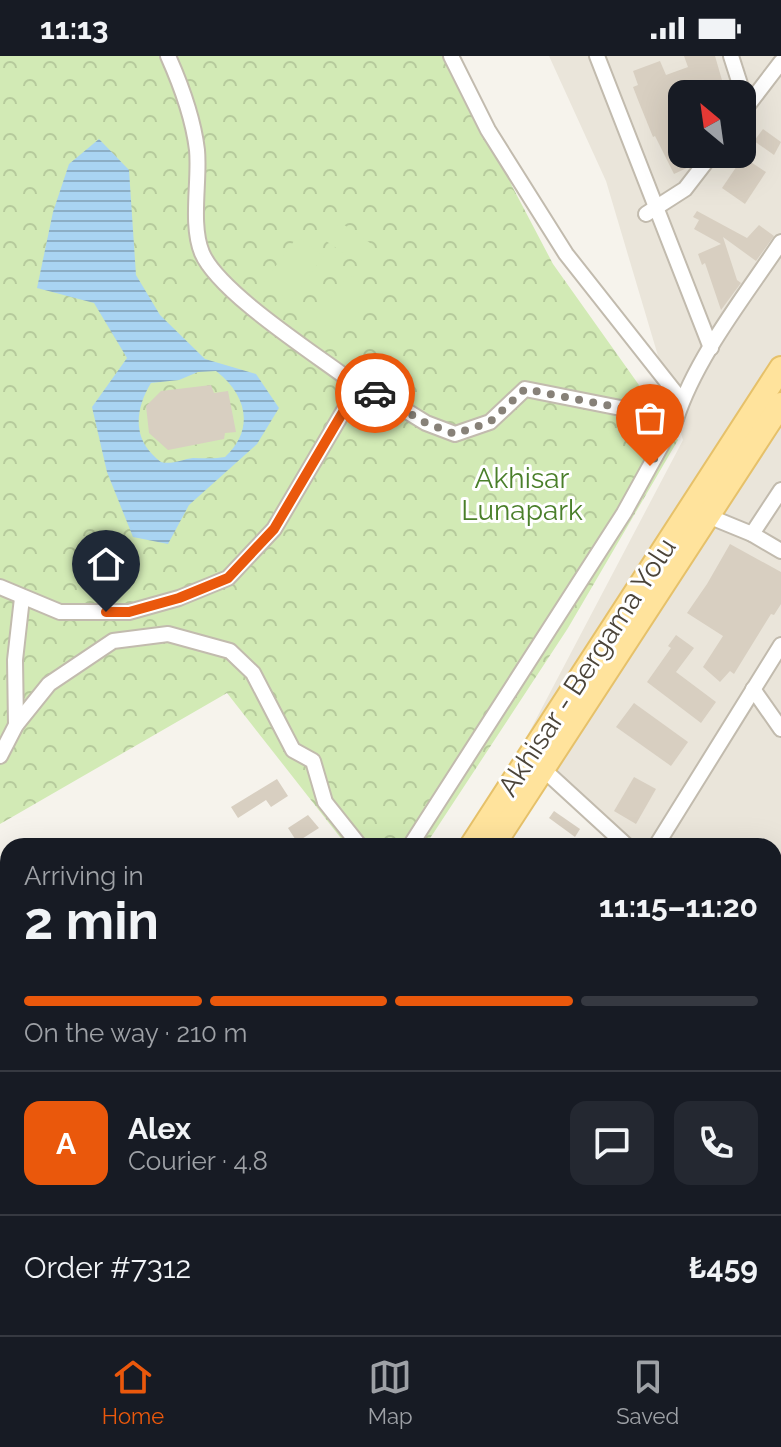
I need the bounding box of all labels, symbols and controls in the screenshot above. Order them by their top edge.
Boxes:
text: 11:13 [40,11,109,46]
north arrow [668,80,756,168]
map controls [668,80,756,168]
courier [335,353,415,433]
icon: car [353,371,397,415]
pin [616,384,684,466]
icon: bag [628,396,672,440]
park label: Akhisar Lunapark [461,462,583,527]
pin [72,530,140,612]
street label: Akhisar - Bergama Yolu [491,532,683,802]
icon: home [84,542,128,586]
text: Arriving in [24,861,144,891]
text: 11:15–11:20 [599,889,758,924]
text: 2 min [24,890,159,951]
text: On the way · 210 m [24,1018,248,1048]
button: chat [570,1101,654,1185]
button: phone [674,1101,758,1185]
text: Alex [128,1111,191,1146]
text: A [56,1126,76,1161]
text: Courier · 4.8 [128,1146,268,1176]
text: Order #7312 [24,1250,191,1285]
text: ₺459 [689,1250,758,1285]
tab: Home [102,1355,164,1429]
tab: Map [368,1355,413,1429]
tab: Saved [616,1355,679,1429]

